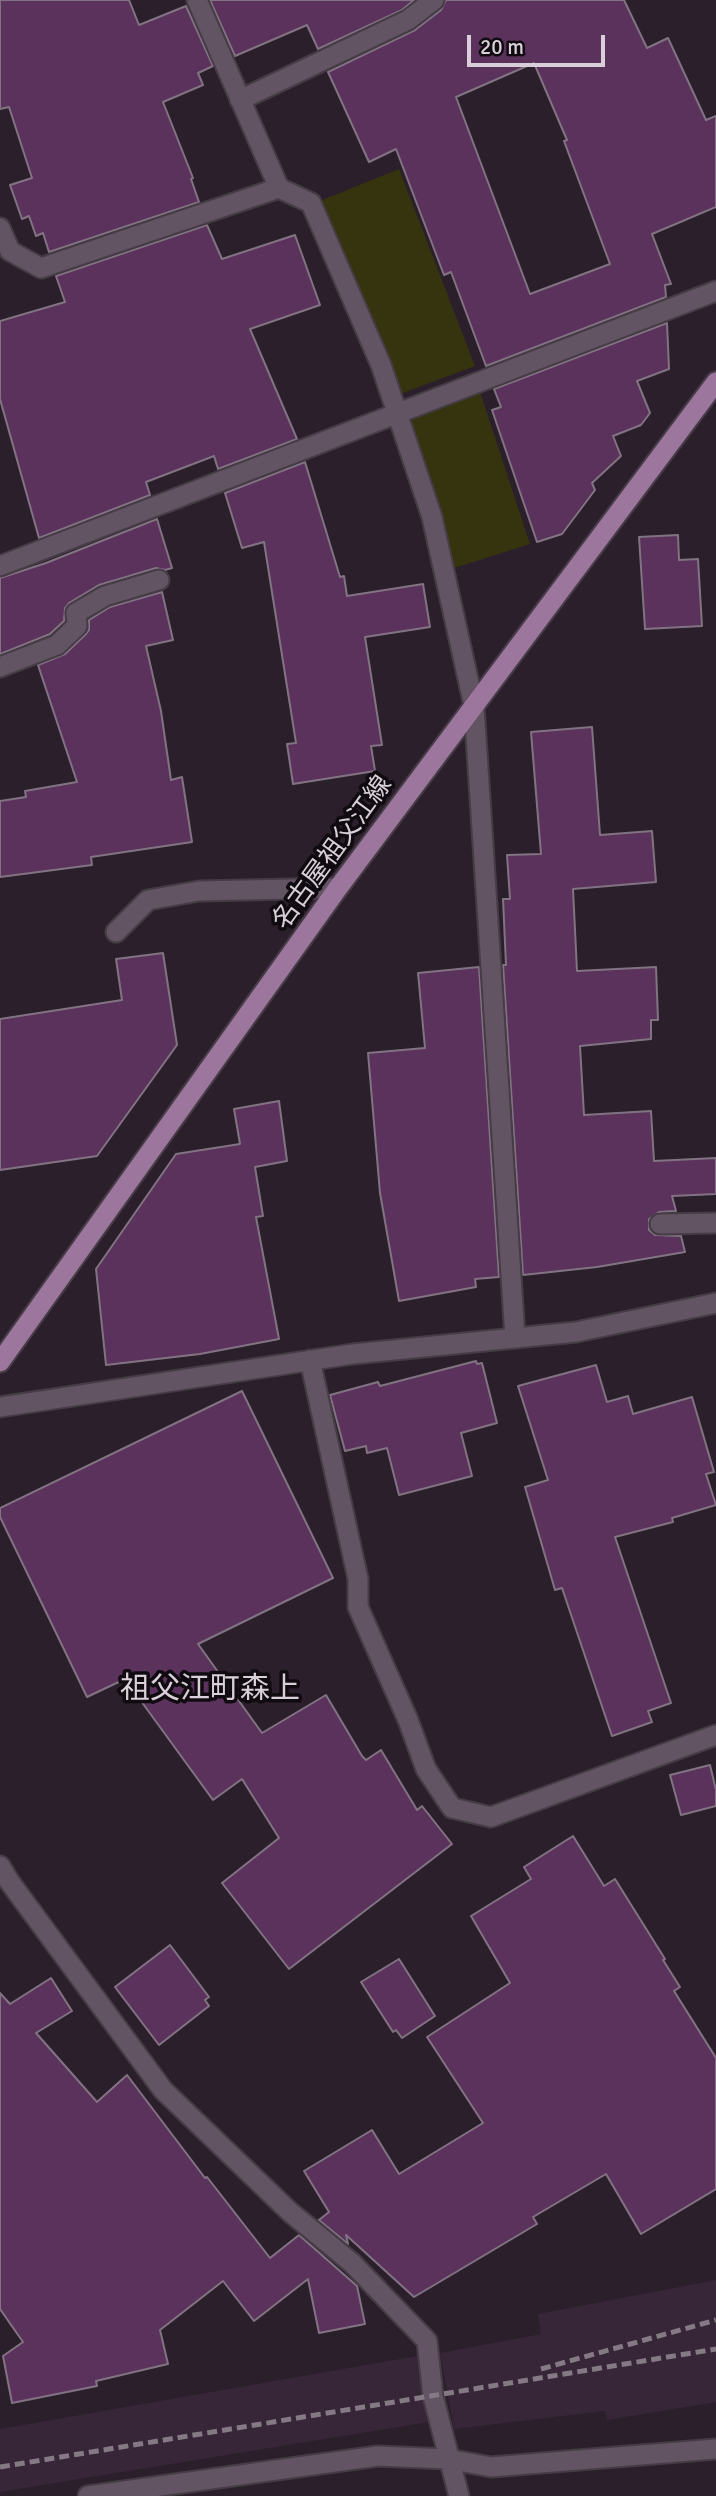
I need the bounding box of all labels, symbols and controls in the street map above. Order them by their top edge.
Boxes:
scale bar [471,21,609,65]
text: 20 m [480,34,524,60]
street label: 名古屋祖父江線 [267,770,399,936]
district label: 祖父江町森上 [120,1672,300,1708]

